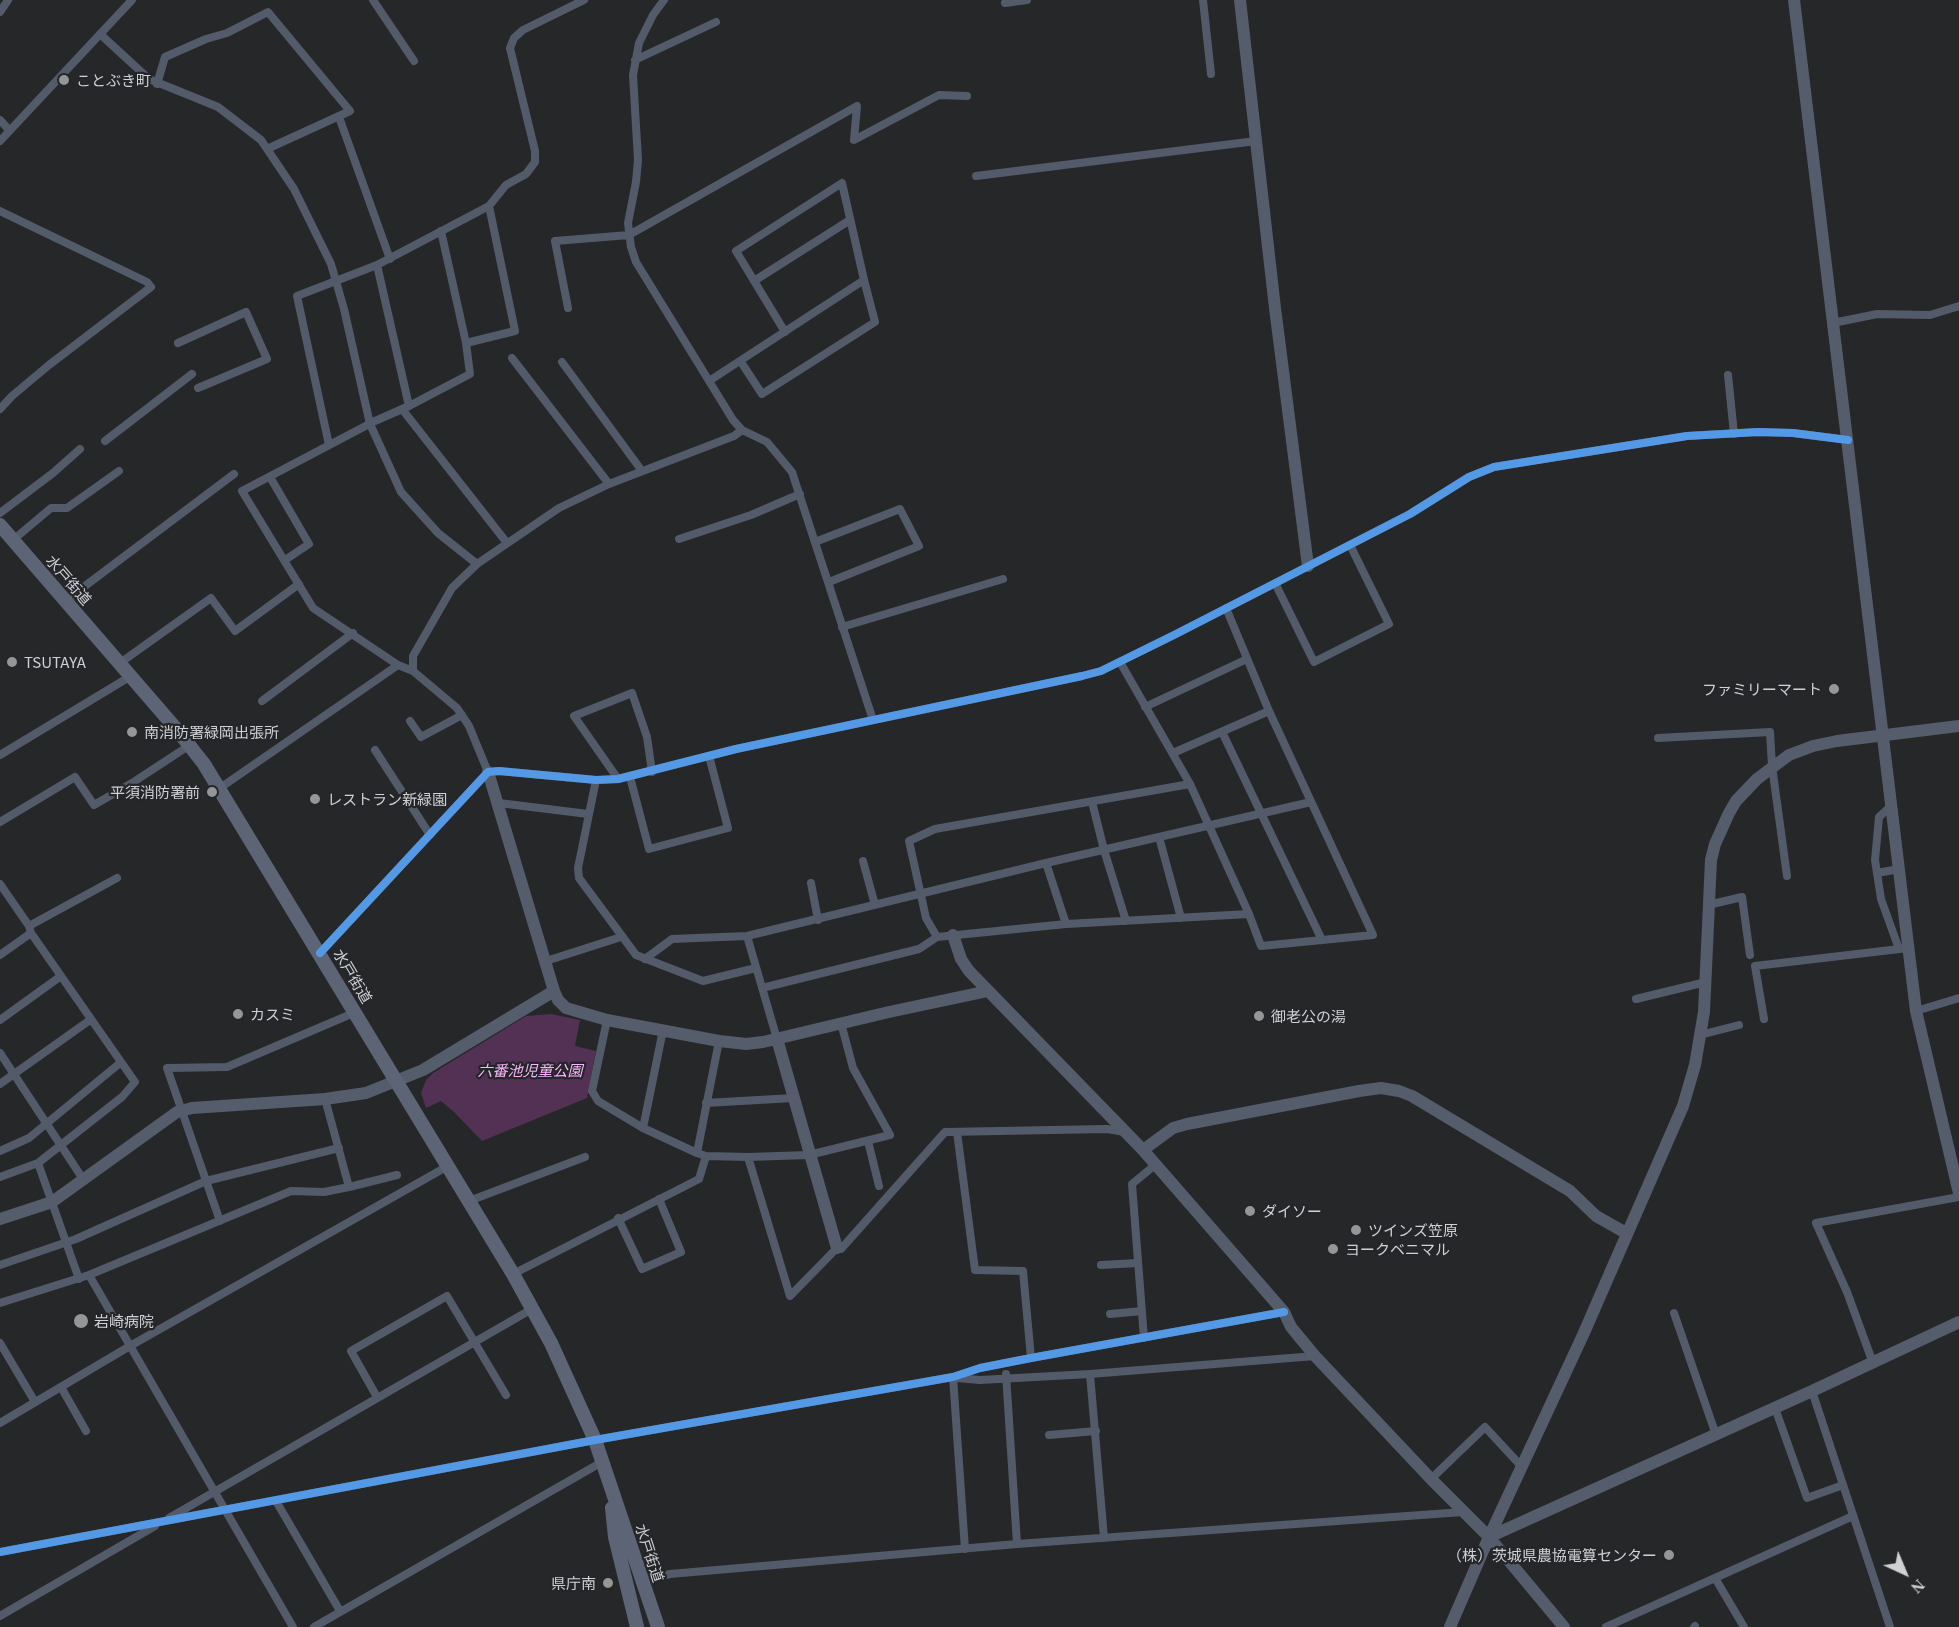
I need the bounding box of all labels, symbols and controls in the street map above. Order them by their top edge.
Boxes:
place label: ことぶき町 [76,71,151,89]
marker: ことぶき町 [57,73,71,87]
street label: 水戸街道 [43,551,95,609]
place label: TSUTAYA [24,653,86,671]
marker: TSUTAYA [5,655,19,669]
place label: ファミリーマート [1702,680,1822,698]
marker: ファミリーマート [1827,682,1841,696]
place label: 南消防署緑岡出張所 [144,723,279,741]
marker: 南消防署緑岡出張所 [125,725,139,739]
place label: 平須消防署前 [110,783,200,801]
marker: 平須消防署前 [205,785,219,799]
place label: レストラン新緑園 [327,790,447,808]
marker: レストラン新緑園 [308,792,322,806]
street label: 水戸街道 [330,946,376,1006]
place label: カスミ [250,1005,295,1023]
marker: カスミ [231,1007,245,1021]
place label: 御老公の湯 [1271,1007,1346,1025]
marker: 御老公の湯 [1252,1009,1266,1023]
park label: 六番池児童公園 [478,1061,582,1079]
place label: ダイソー [1262,1202,1322,1220]
marker: ダイソー [1243,1204,1257,1218]
place label: ツインズ笠原 [1368,1221,1458,1239]
marker: ツインズ笠原 [1349,1223,1363,1237]
place label: ヨークベニマル [1345,1240,1450,1258]
marker: ヨークベニマル [1326,1242,1340,1256]
marker: 岩崎病院 [72,1312,90,1330]
place label: 岩崎病院 [94,1312,154,1330]
street label: 水戸街道 [632,1522,668,1584]
north arrow [1875,1543,1935,1603]
place label: （株）茨城県農協電算センター [1447,1546,1657,1564]
marker: （株）茨城県農協電算センター [1662,1548,1676,1562]
place label: 県庁南 [551,1574,596,1592]
marker: 県庁南 [601,1576,615,1590]
text: N [1908,1576,1928,1596]

